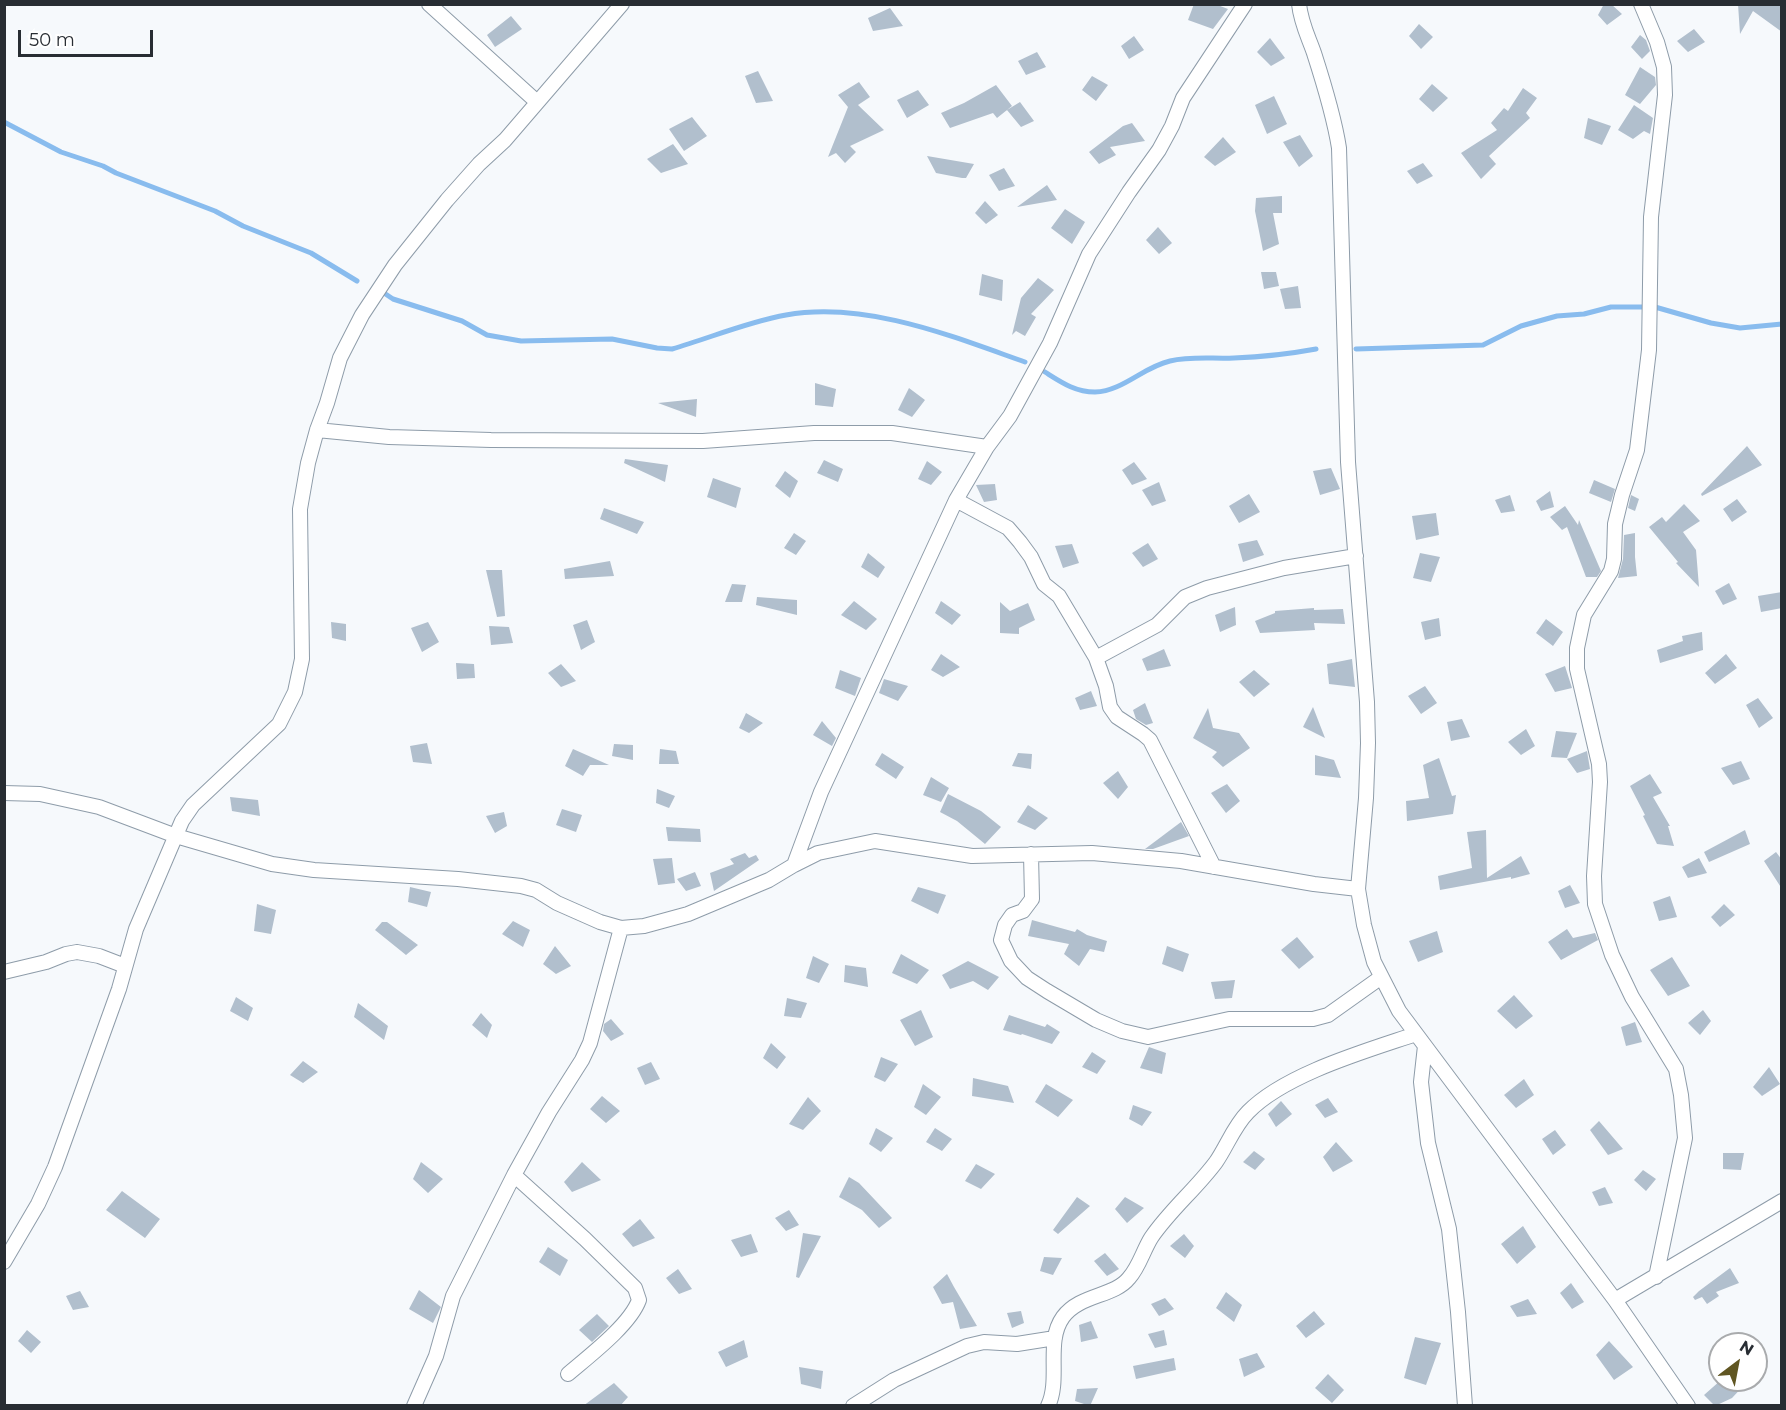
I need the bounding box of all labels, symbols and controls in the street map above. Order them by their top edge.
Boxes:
scale bar [21,18,156,56]
text: 50 m [29,29,75,51]
north arrow [1708,1332,1768,1392]
text: N [1736,1337,1757,1359]

